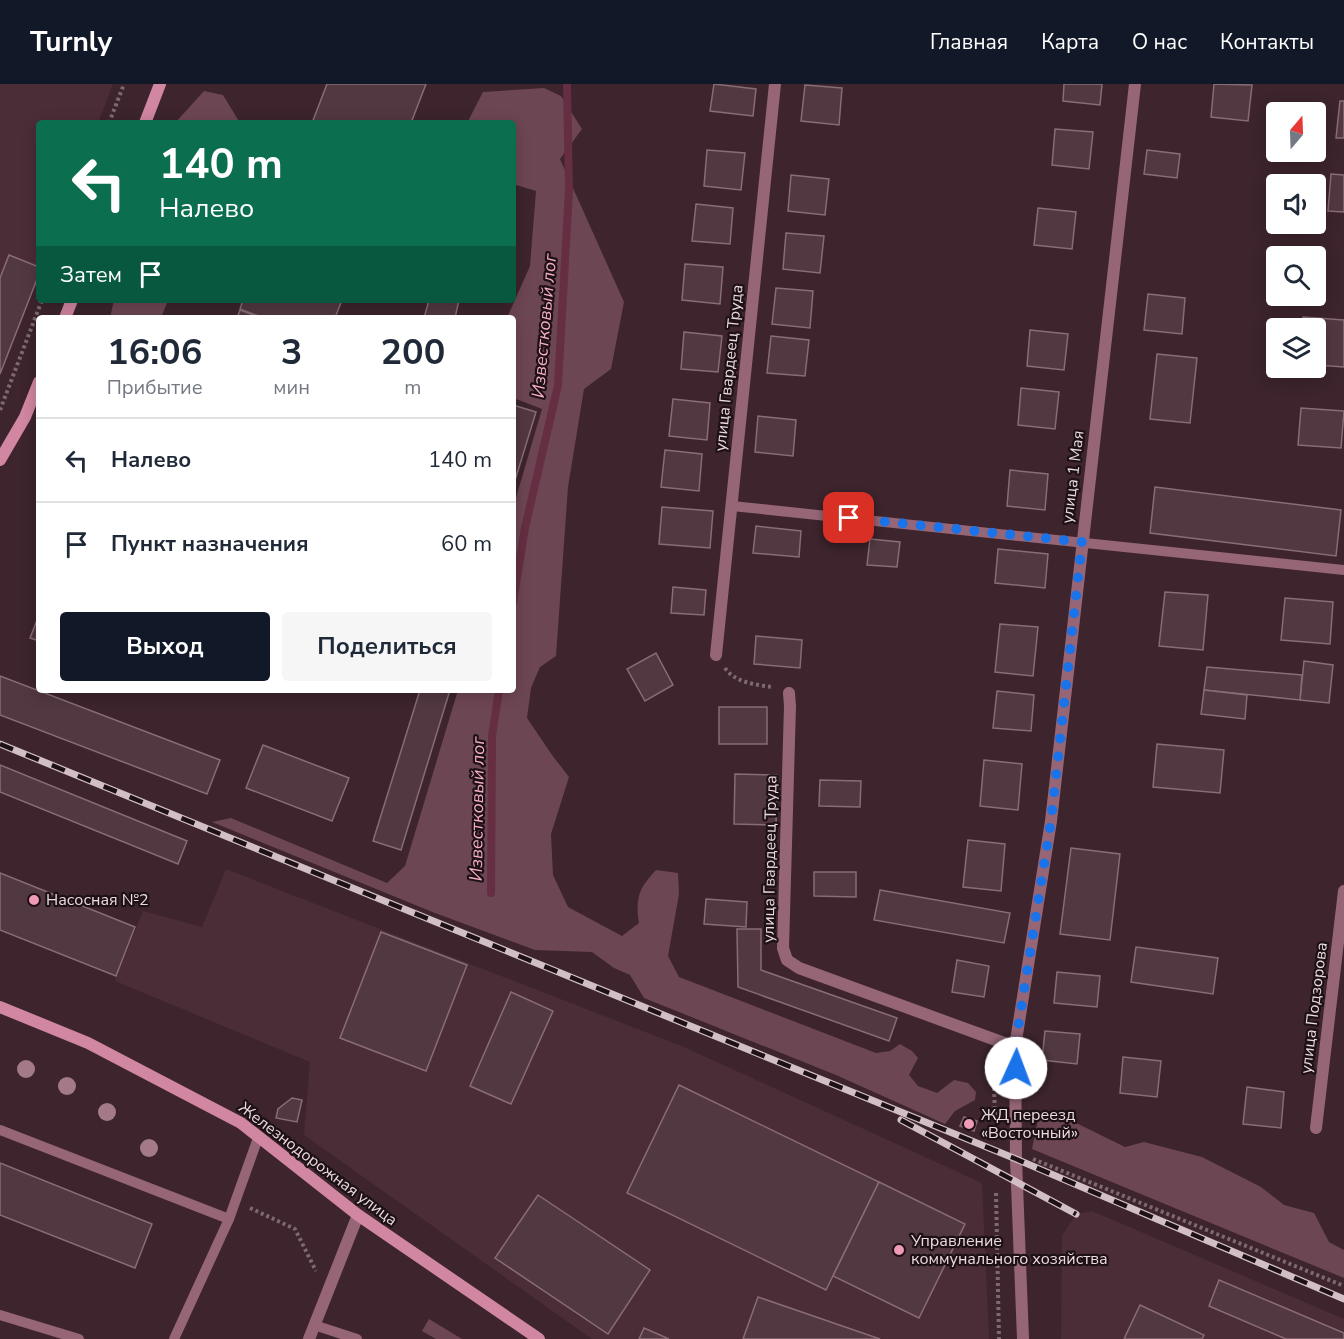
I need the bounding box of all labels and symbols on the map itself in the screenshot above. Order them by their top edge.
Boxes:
north arrow [1266,102,1326,162]
water label: Известковый лог [526,252,562,399]
street label: улица Гвардеец Труда [709,284,749,452]
street label: улица 1 Мая [1056,429,1090,525]
pin [823,492,874,543]
water label: Известковый лог [464,735,490,881]
street label: улица Гвардеец Труда [758,775,782,943]
place label: Насосная №2 [46,889,149,911]
marker: Насосная №2 [27,893,41,907]
street label: улица Подзорова [1295,941,1333,1075]
position arrow [984,1036,1048,1100]
street label: Железнодорожная улица [234,1097,402,1231]
place label: ЖД переезд «Восточный» [981,1104,1078,1144]
marker: ЖД переезд «Восточный» [962,1117,976,1131]
place label: Управление коммунального хозяйства [910,1230,1108,1270]
marker: Управление коммунального хозяйства [892,1243,906,1257]

